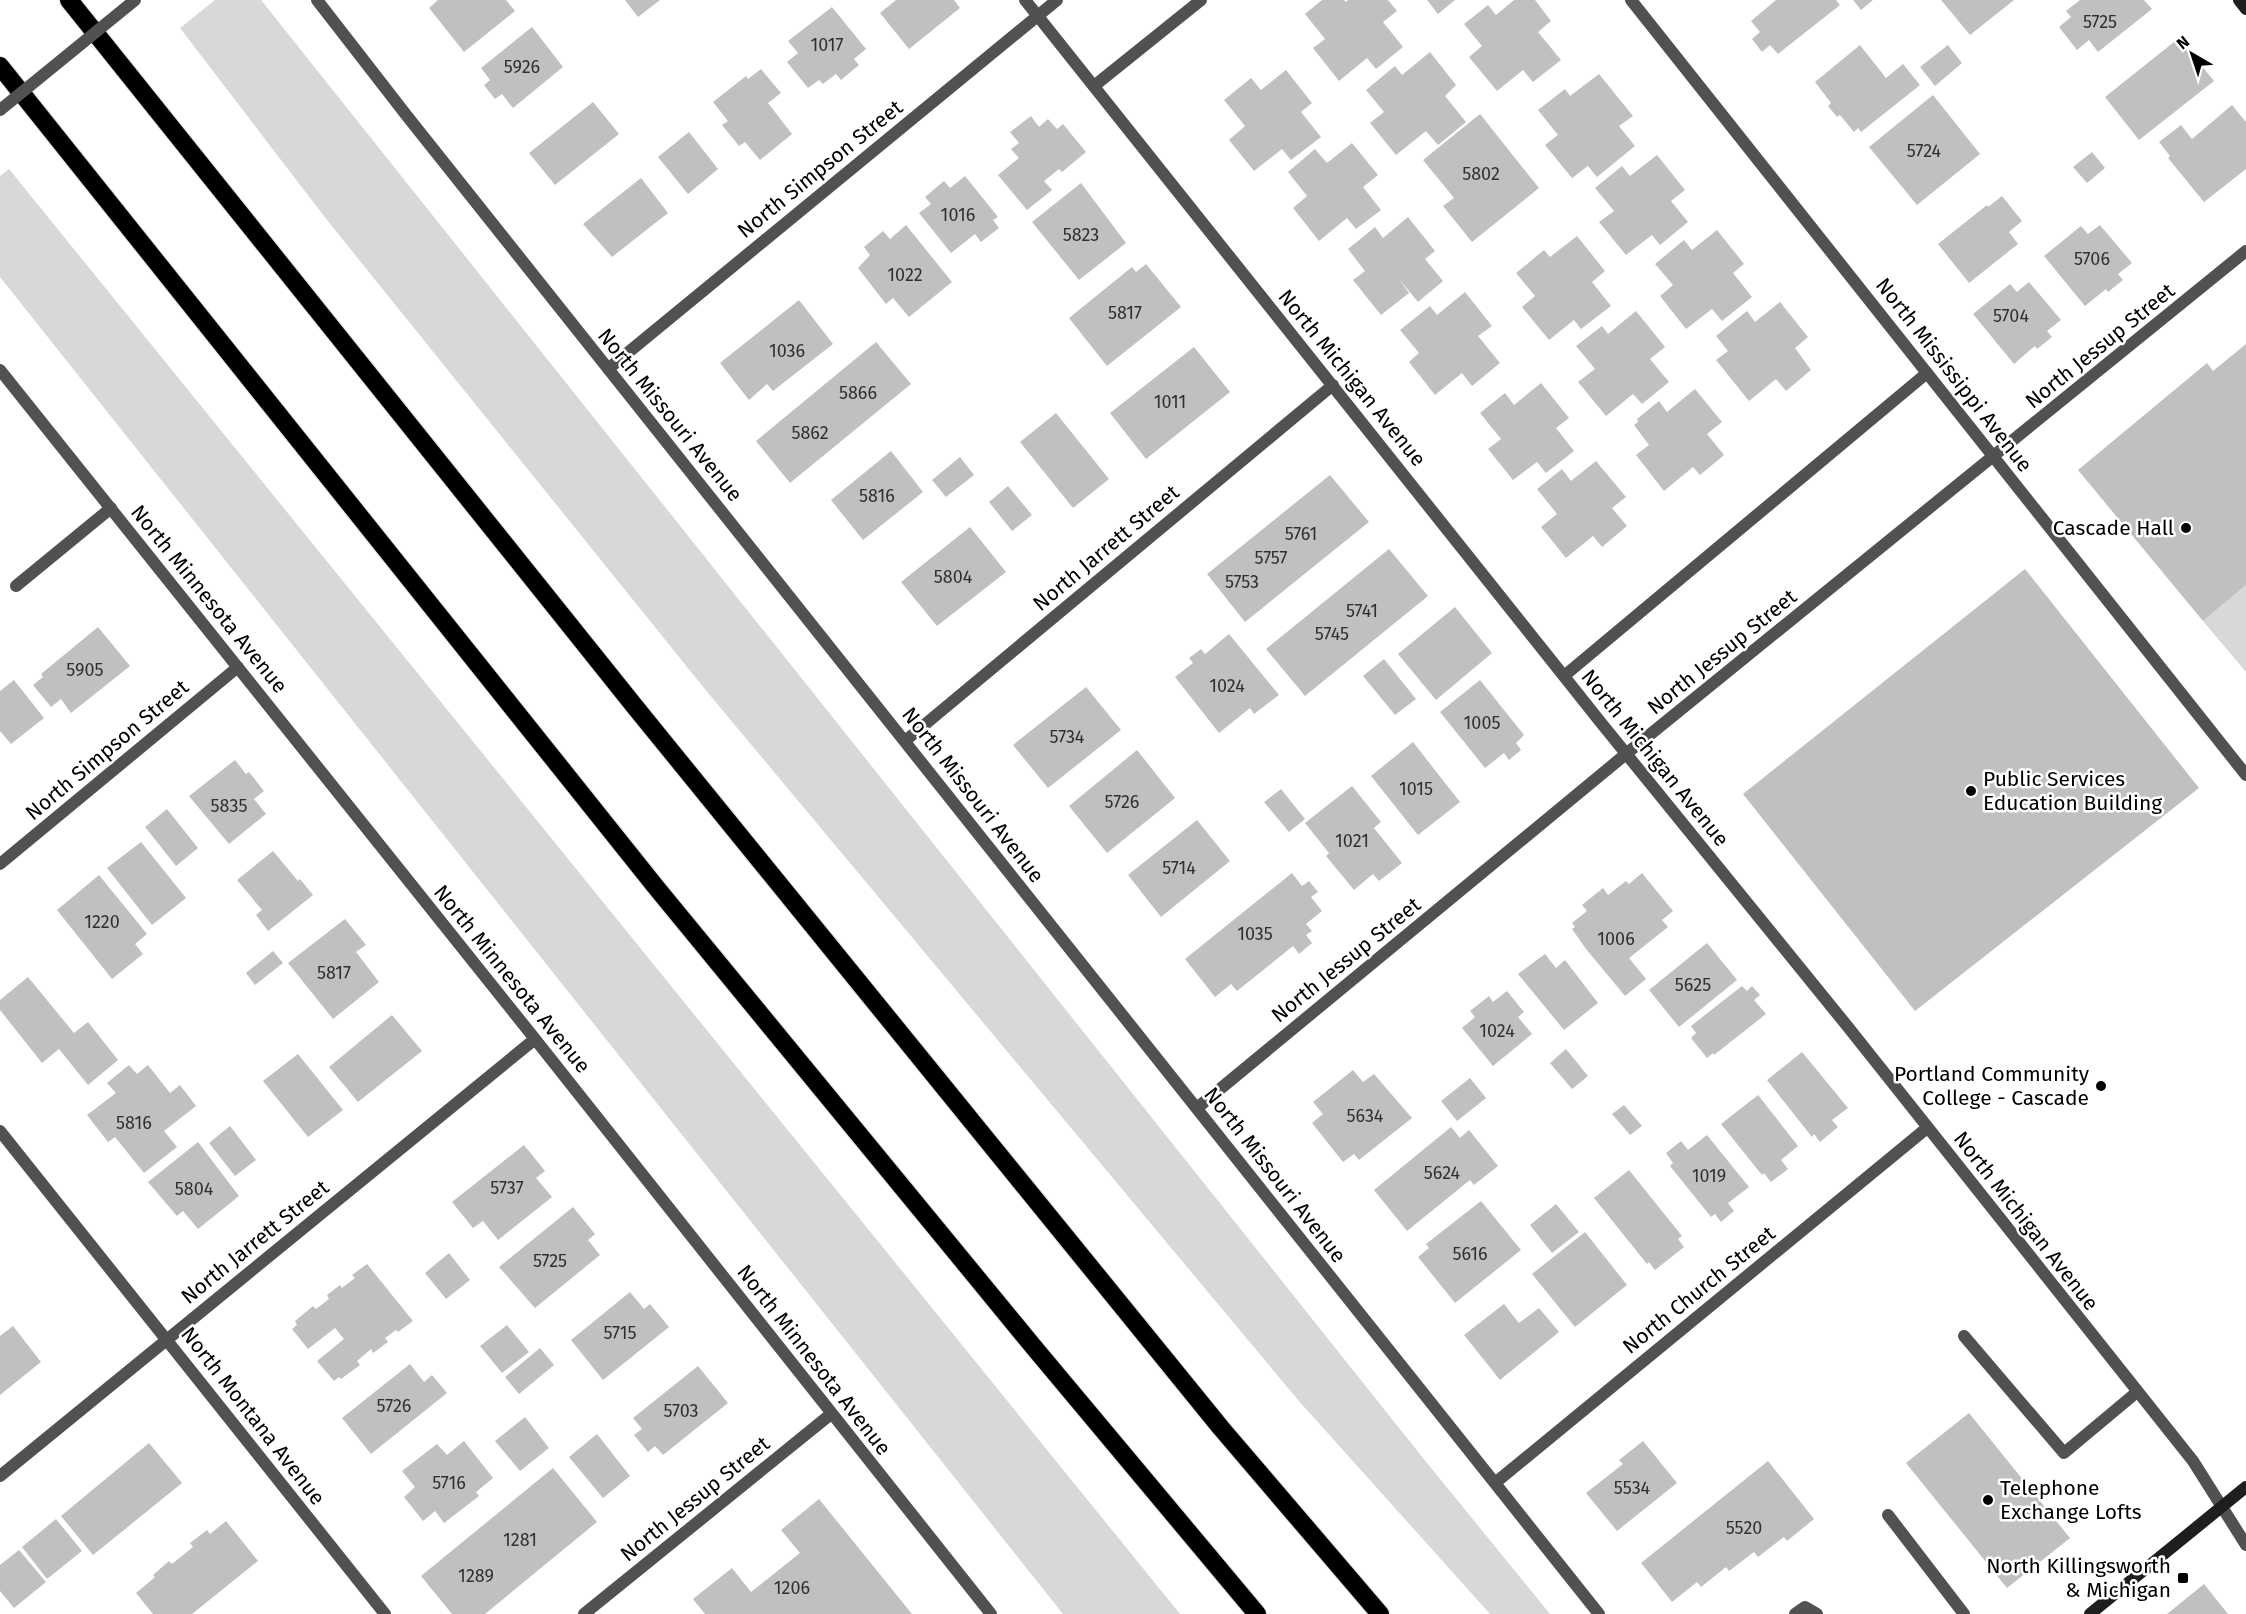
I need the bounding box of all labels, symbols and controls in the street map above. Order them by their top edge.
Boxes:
house number: 5725 [2083,11,2117,33]
north arrow [2162,24,2222,84]
text: N [2173,32,2193,53]
house number: 1017 [810,34,844,56]
house number: 5926 [504,56,540,78]
street label: North Simpson Street [732,94,908,244]
house number: 5724 [1907,140,1942,162]
house number: 5802 [1462,163,1500,185]
house number: 1016 [941,204,975,226]
house number: 5823 [1063,224,1099,246]
house number: 5706 [2074,248,2110,270]
house number: 1022 [887,264,923,286]
street label: North Mississippi Avenue [1870,273,2038,477]
street label: North Jessup Street [2020,278,2180,414]
street label: North Michigan Avenue [1273,284,1431,472]
house number: 5817 [1108,302,1142,324]
house number: 5704 [1993,305,2029,327]
street label: North Missouri Avenue [592,323,748,507]
house number: 1036 [769,340,805,362]
house number: 5866 [839,382,877,404]
house number: 1011 [1154,391,1186,413]
house number: 5862 [791,422,829,444]
street label: North Jarrett Street [1028,479,1185,617]
house number: 5816 [859,485,895,507]
street label: North Minnesota Avenue [125,500,293,698]
place label: Cascade Hall [2053,515,2174,541]
marker: Cascade Hall [2179,521,2193,535]
house number: 5761 [1285,523,1317,545]
house number: 5757 [1255,547,1287,569]
house number: 5804 [934,566,973,588]
house number: 5753 [1225,571,1259,593]
street label: North Jessup Street [1642,584,1802,720]
house number: 5741 [1346,600,1378,622]
house number: 5745 [1315,623,1349,645]
house number: 5905 [66,659,104,681]
street label: North Michigan Avenue [1576,664,1734,852]
street label: North Simpson Street [20,674,194,826]
house number: 1024 [1209,675,1245,697]
street label: North Missouri Avenue [896,702,1050,888]
house number: 1005 [1464,712,1500,734]
house number: 5734 [1050,726,1085,748]
place label: Public Services Education Building [1983,766,2162,816]
house number: 1015 [1399,778,1433,800]
marker: Public Services Education Building [1964,784,1978,798]
house number: 5726 [1105,791,1139,813]
house number: 5835 [211,795,247,817]
house number: 1021 [1335,830,1369,852]
house number: 5714 [1162,857,1196,879]
street label: North Minnesota Avenue [428,880,596,1078]
street label: North Jessup Street [1266,892,1426,1028]
house number: 1220 [84,911,120,933]
house number: 1035 [1237,923,1273,945]
house number: 1006 [1597,928,1635,950]
house number: 5817 [317,962,351,984]
house number: 5625 [1675,974,1711,996]
house number: 1024 [1479,1020,1515,1042]
place label: Portland Community College - Cascade [1894,1061,2090,1111]
marker: Portland Community College - Cascade [2094,1079,2108,1093]
street label: North Missouri Avenue [1198,1082,1352,1268]
house number: 5634 [1347,1105,1384,1127]
house number: 5816 [116,1112,152,1134]
street label: North Michigan Avenue [1948,1126,2104,1316]
house number: 5624 [1424,1162,1461,1184]
house number: 1019 [1692,1165,1726,1187]
street label: North Jarrett Street [176,1174,335,1310]
house number: 5737 [490,1177,524,1199]
house number: 5804 [175,1178,214,1200]
street label: North Church Street [1618,1220,1781,1359]
house number: 5616 [1452,1243,1488,1265]
house number: 5725 [533,1250,567,1272]
street label: North Minnesota Avenue [732,1260,896,1460]
street label: North Montana Avenue [175,1322,331,1510]
house number: 5715 [603,1322,637,1344]
house number: 5726 [377,1395,411,1417]
house number: 5703 [663,1400,699,1422]
street label: North Jessup Street [615,1431,775,1567]
house number: 5716 [432,1472,466,1494]
place label: Telephone Exchange Lofts [2000,1475,2142,1525]
house number: 5534 [1614,1477,1651,1499]
marker: Telephone Exchange Lofts [1981,1493,1995,1507]
house number: 5520 [1726,1517,1762,1539]
house number: 1281 [503,1529,537,1551]
place label: North Killingsworth & Michigan [1986,1553,2171,1603]
house number: 1289 [458,1565,494,1587]
marker: North Killingsworth & Michigan [2176,1571,2190,1585]
house number: 1206 [774,1577,810,1599]

